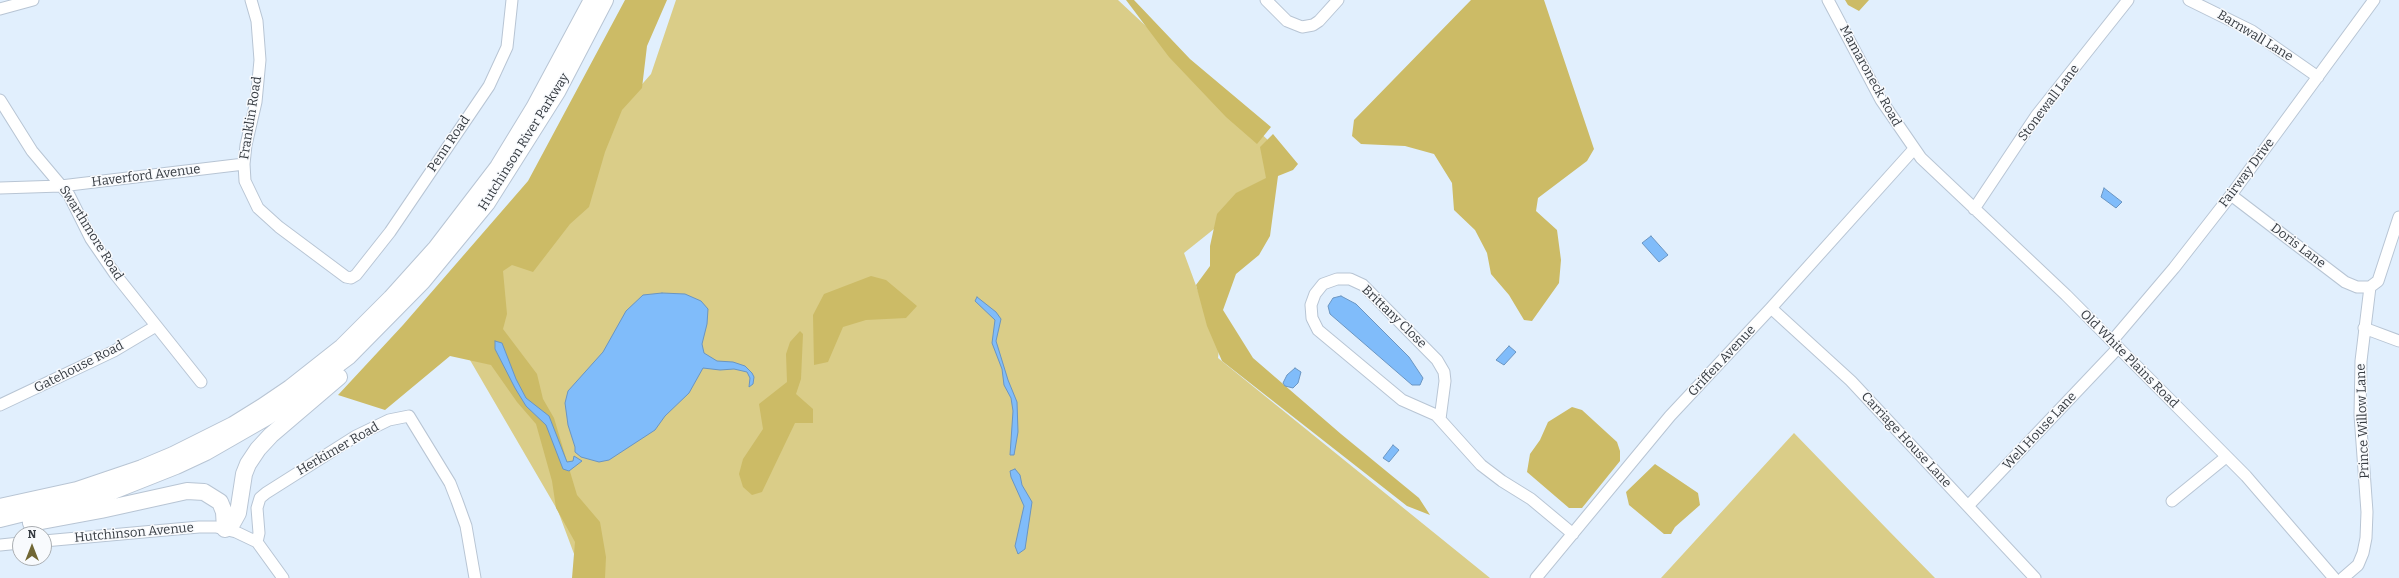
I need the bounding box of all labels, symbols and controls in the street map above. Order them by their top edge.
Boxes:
street label: Barnwall Lane [2214,7,2296,65]
street label: Mamaroneck Road [1836,23,1904,129]
street label: Stonewall Lane [2015,62,2083,144]
street label: Hutchinson River Parkway [475,70,573,214]
street label: Franklin Road [237,75,265,161]
street label: Penn Road [425,113,473,175]
street label: Fairway Drive [2216,136,2278,210]
street label: Haverford Avenue [91,162,201,190]
street label: Swarthmore Road [56,183,126,283]
street label: Doris Lane [2268,220,2328,272]
street label: Brittany Close [1358,282,1430,352]
street label: Old White Plains Road [2077,307,2181,411]
street label: Griffen Avenue [1685,322,1759,400]
street label: Gatehouse Road [32,338,126,396]
street label: Prince Willow Lane [2353,363,2373,479]
street label: Carriage House Lane [1858,389,1954,491]
street label: Well House Lane [2000,389,2080,473]
street label: Herkimer Road [294,419,382,479]
street label: Hutchinson Avenue [74,520,194,546]
north arrow [12,526,52,566]
text: N [28,528,36,541]

